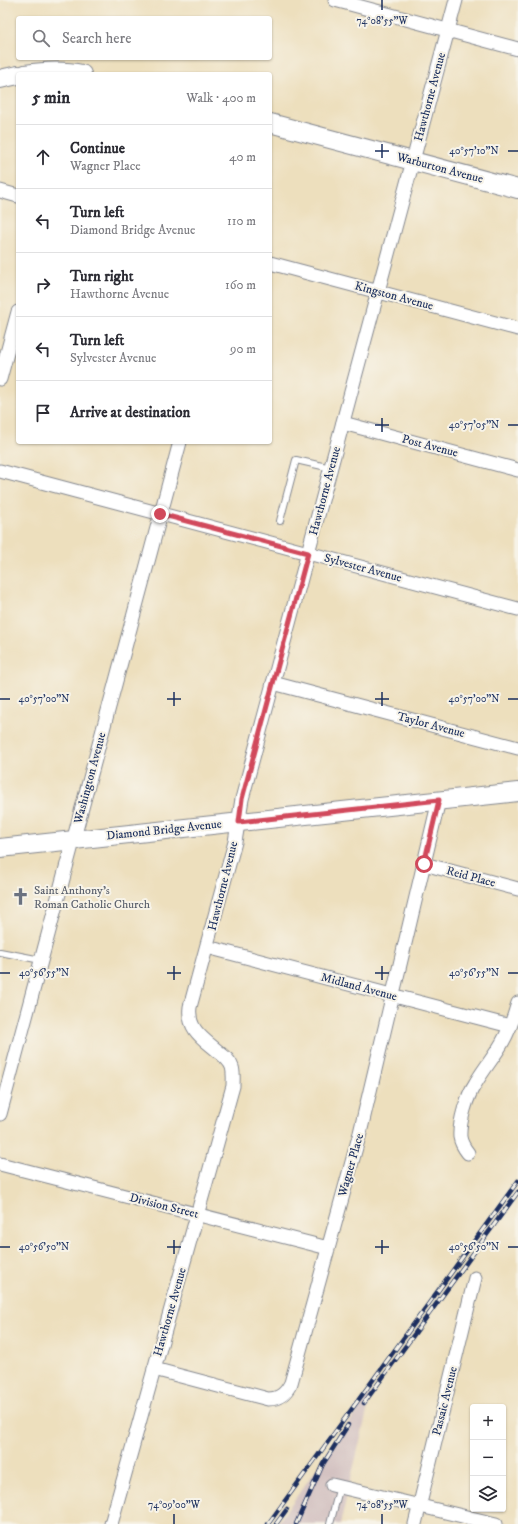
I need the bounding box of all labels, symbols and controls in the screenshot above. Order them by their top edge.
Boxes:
text: 74°08'55"W [356,15,408,27]
search box [16,16,272,60]
icon: search [30,27,52,49]
text: Search here [62,29,131,48]
street label: Hawthorne Avenue [411,51,449,143]
text: 5 min [32,87,70,109]
text: Walk · 400 m [186,90,256,106]
text: Continue [70,139,125,158]
text: 40°57'10"N [449,145,499,157]
icon: ahead [32,146,54,168]
text: 40 m [229,149,256,165]
street label: Warburton Avenue [394,149,485,187]
text: Wagner Place [70,158,141,174]
text: Turn left [70,203,124,222]
icon: left [32,210,54,232]
text: 110 m [227,213,256,229]
text: Diamond Bridge Avenue [70,222,195,238]
text: Turn right [70,267,133,286]
icon: right [32,274,54,296]
text: 160 m [225,277,256,293]
street label: Kingston Avenue [353,278,435,314]
text: Hawthorne Avenue [70,286,169,302]
text: Turn left [70,331,124,350]
icon: left [32,338,54,360]
text: 90 m [230,341,256,357]
text: Sylvester Avenue [70,350,157,366]
icon: arrive [32,402,54,424]
text: Arrive at destination [70,403,190,422]
text: 40°57'05"N [449,419,499,431]
street label: Post Avenue [400,431,460,461]
street label: Hawthorne Avenue [306,445,344,537]
route end [151,505,169,523]
street label: Sylvester Avenue [322,550,404,586]
text: 40°57'00"N [18,693,70,705]
text: 40°57'00"N [448,693,500,705]
street label: Taylor Avenue [395,709,467,741]
street label: Washington Avenue [70,731,109,826]
street label: Diamond Bridge Avenue [106,816,222,844]
street label: Hawthorne Avenue [205,840,241,932]
route start [415,855,433,873]
street label: Reid Place [445,863,497,891]
place label: Saint Anthony's Roman Catholic Church [34,883,151,912]
church icon: Saint Anthony's Roman Catholic Church [11,887,31,907]
text: 40°56'55"N [19,967,69,979]
text: 40°56'55"N [449,967,499,979]
street label: Midland Avenue [319,970,399,1004]
street label: Wagner Place [335,1132,367,1199]
street label: Division Street [128,1190,200,1222]
text: 40°56'50"N [19,1241,69,1253]
text: 40°56'50"N [449,1241,499,1253]
street label: Hawthorne Avenue [150,1266,190,1358]
street label: Passaic Avenue [429,1365,461,1437]
map controls [470,1404,506,1512]
button: + [470,1404,506,1440]
button: − [470,1440,506,1476]
button: layers [470,1476,506,1512]
text: 74°09'00"W [148,1499,201,1511]
text: 74°08'55"W [356,1499,408,1511]

